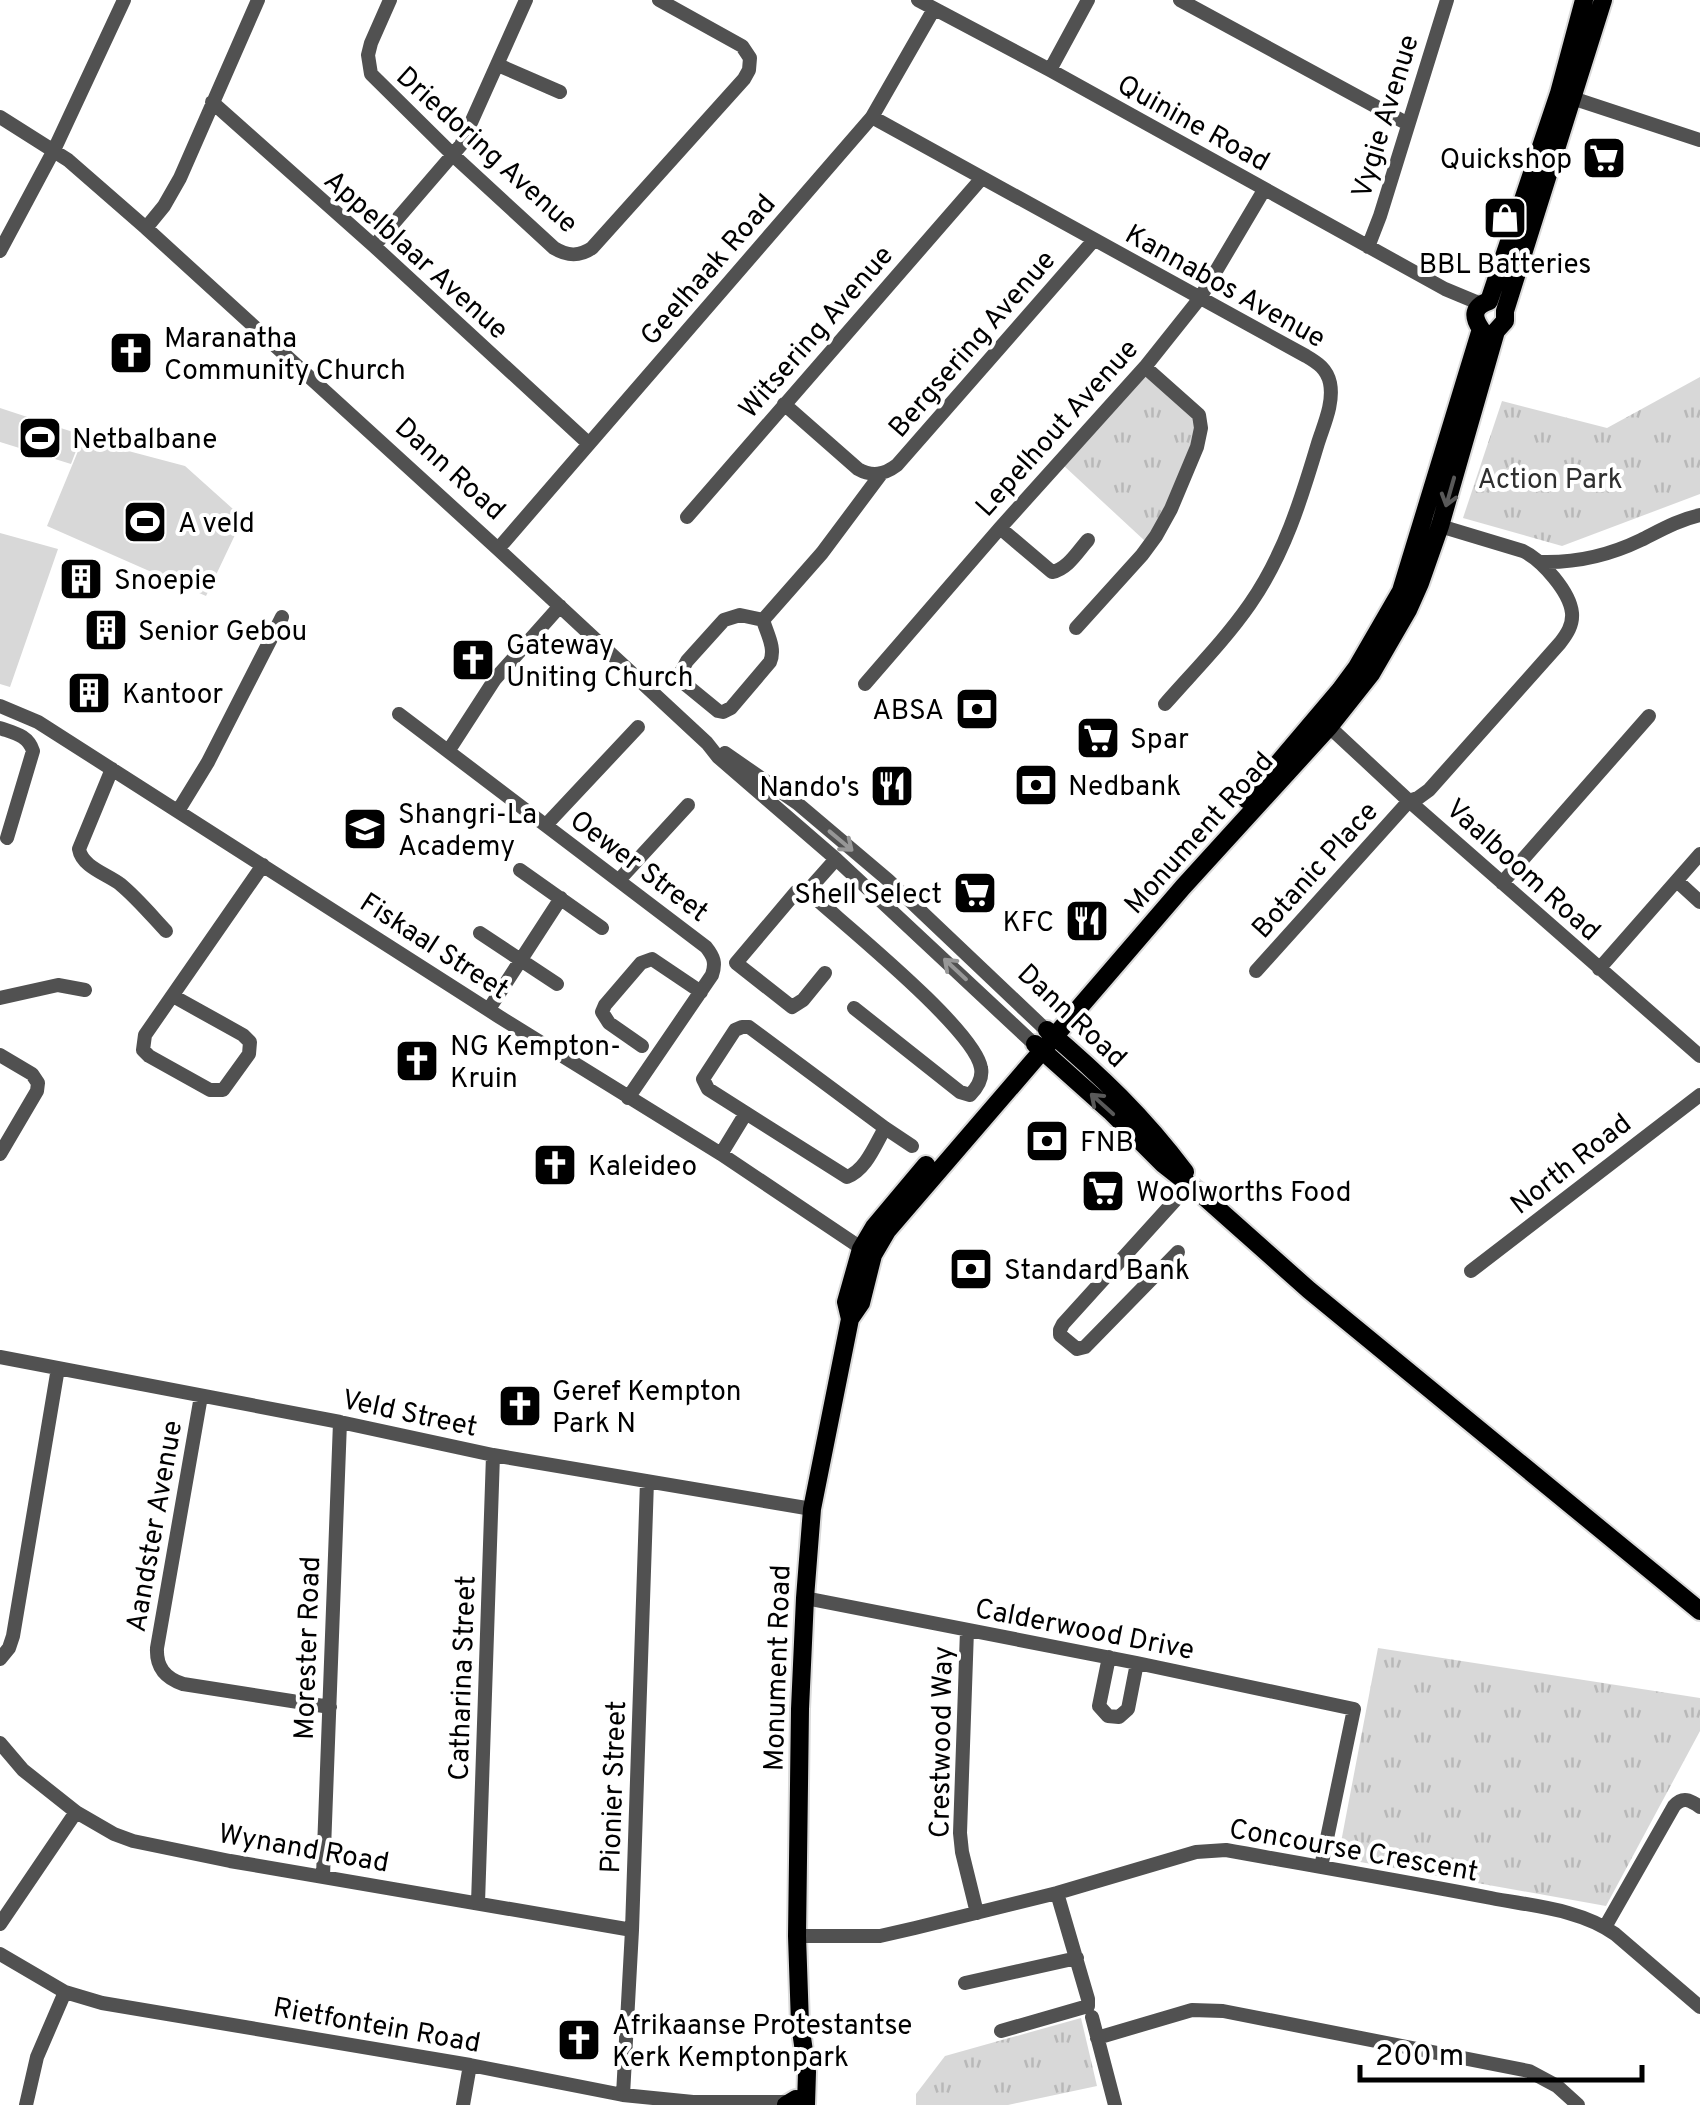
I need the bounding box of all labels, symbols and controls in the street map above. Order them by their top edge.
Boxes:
street label: Vygie Avenue [1345,31,1429,203]
street label: Driedoring Avenue [387,60,585,242]
street label: Quinine Road [1110,68,1275,181]
supermarket icon: Quickshop [1581,135,1627,181]
place label: Quickshop [1440,143,1572,179]
street label: Appelblaar Avenue [315,164,515,349]
street label: Geelhaak Road [634,188,785,354]
shop icon: BBL Batteries [1482,195,1528,241]
street label: Kannabos Avenue [1118,218,1331,358]
street label: Witsering Avenue [732,239,902,427]
street label: Bergsering Avenue [882,244,1065,446]
place label: BBL Batteries [1419,248,1591,284]
place label: Maranatha Community Church [164,322,406,390]
church icon: Maranatha Community Church [108,330,154,376]
street label: Lepelhout Avenue [969,333,1148,525]
street label: Dann Road [386,411,512,529]
sports icon: Netbalbane [17,415,63,461]
place label: Netbalbane [72,423,217,459]
park label: Action Park [1477,463,1623,499]
one-way arrow [1439,475,1458,507]
sports icon: A veld [122,499,168,545]
place label: A veld [178,507,255,543]
building icon: Snoepie [58,556,104,602]
place label: Snoepie [114,564,216,600]
building icon: Senior Gebou [83,607,129,653]
place label: Senior Gebou [138,615,307,651]
place label: Gateway Uniting Church [506,629,694,697]
church icon: Gateway Uniting Church [450,637,496,683]
building icon: Kantoor [66,670,112,716]
place label: Kantoor [122,678,223,714]
bank icon: ABSA [954,686,1000,732]
place label: ABSA [872,694,944,730]
supermarket icon: Spar [1075,715,1121,761]
place label: Spar [1130,723,1189,759]
street label: Monument Road [1118,745,1283,923]
bank icon: Nedbank [1013,762,1059,808]
restaurant icon: Nando's [869,763,915,809]
place label: Nedbank [1068,770,1181,806]
place label: Nando's [759,771,860,807]
street label: Vaalboom Road [1437,792,1607,950]
street label: Botanic Place [1245,795,1387,947]
place label: Shangri-La Academy [398,798,537,866]
street label: Oewer Street [562,803,715,931]
school or university icon: Shangri-La Academy [342,806,388,852]
one-way arrow [828,830,854,852]
supermarket icon: Shell Select [952,870,998,916]
place label: Shell Select [794,878,942,914]
street label: Fiskaal Street [352,886,515,1009]
restaurant icon: KFC [1064,898,1110,944]
place label: KFC [1003,906,1054,942]
one-way arrow [943,957,967,981]
street label: Dann Road [1009,957,1133,1077]
place label: NG Kempton- Kruin [450,1030,621,1098]
church icon: NG Kempton- Kruin [394,1038,440,1084]
one-way arrow [1090,1093,1115,1116]
street label: North Road [1504,1107,1640,1224]
bank icon: FNB [1024,1118,1070,1164]
place label: FNB [1080,1126,1134,1162]
church icon: Kaleideo [532,1142,578,1188]
place label: Kaleideo [588,1150,697,1186]
supermarket icon: Woolworths Food [1080,1168,1126,1214]
place label: Woolworths Food [1136,1176,1351,1212]
bank icon: Standard Bank [948,1246,994,1292]
place label: Standard Bank [1004,1254,1190,1290]
place label: Geref Kempton Park N [552,1375,742,1443]
street label: Veld Street [338,1383,480,1447]
church icon: Geref Kempton Park N [497,1383,543,1429]
street label: Aandster Avenue [120,1418,192,1635]
street label: Morester Road [288,1556,330,1741]
street label: Monument Road [757,1564,801,1772]
street label: Catharina Street [442,1575,486,1781]
street label: Calderwood Drive [972,1592,1197,1670]
street label: Crestwood Way [923,1646,963,1838]
street label: Pionier Street [594,1700,636,1874]
street label: Concourse Crescent [1226,1812,1481,1892]
street label: Wynand Road [215,1817,392,1883]
street label: Rietfontein Road [270,1991,483,2063]
place label: Afrikaanse Protestantse Kerk Kemptonpark [612,2009,912,2077]
church icon: Afrikaanse Protestantse Kerk Kemptonpark [556,2017,602,2063]
scale bar [1360,2020,1642,2082]
text: 200 m [1375,2039,1464,2076]

